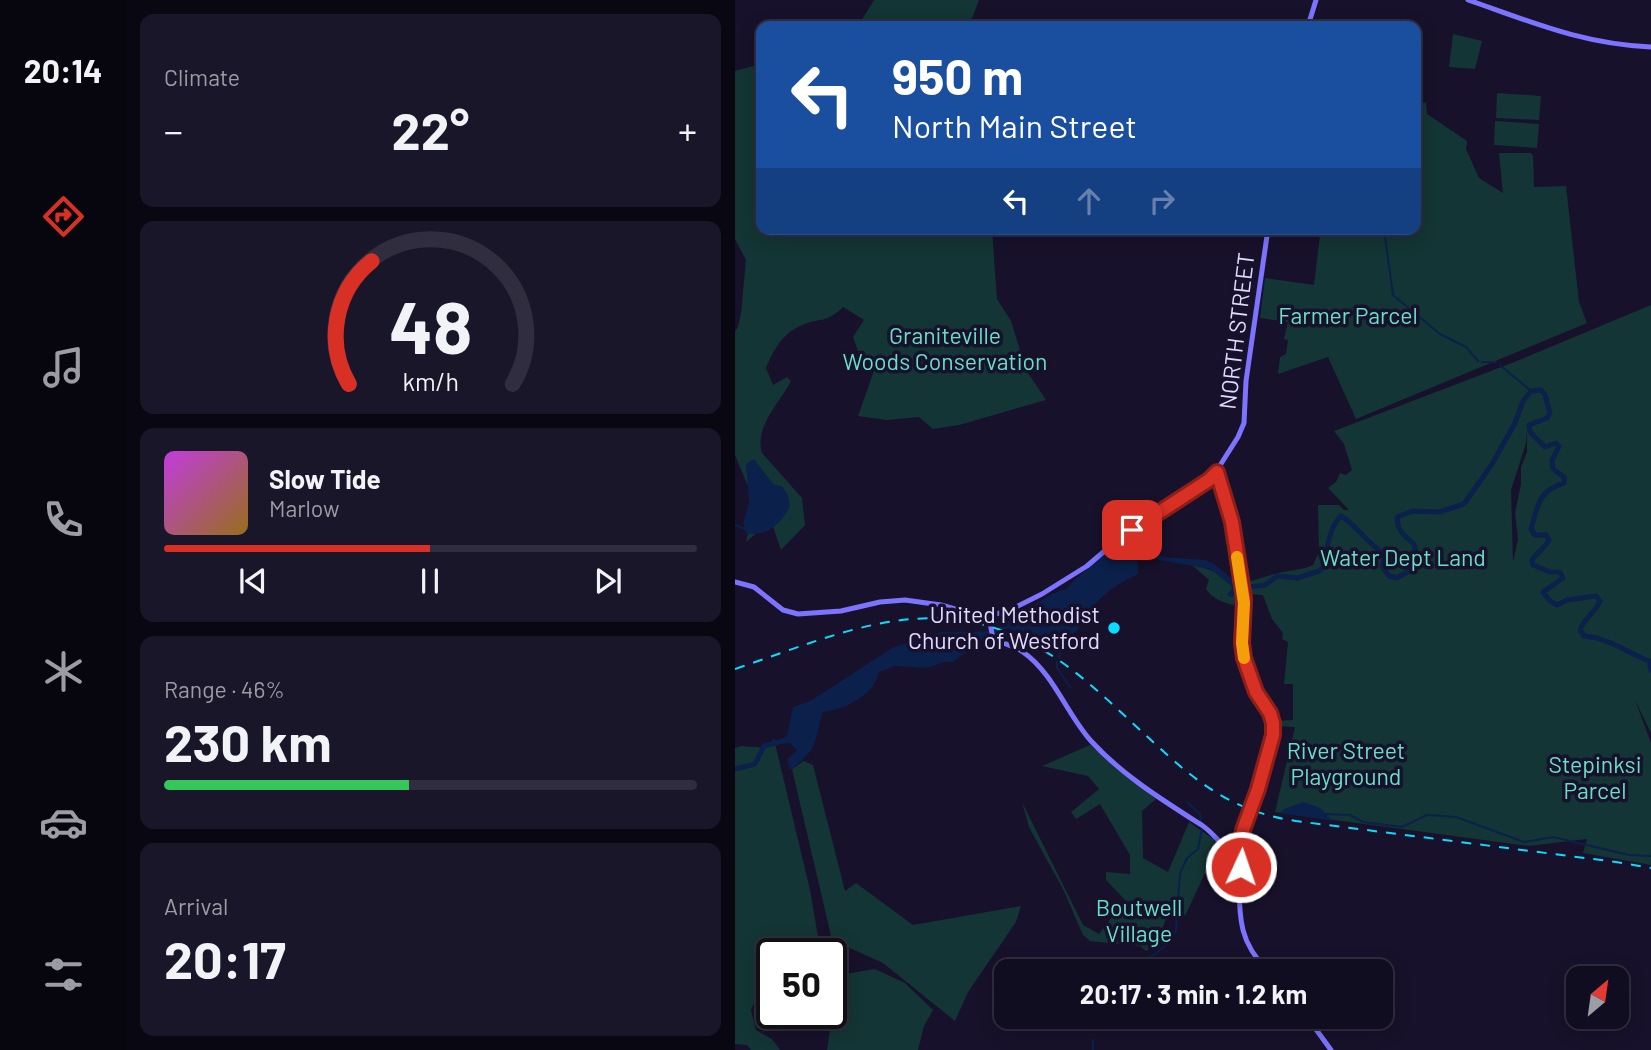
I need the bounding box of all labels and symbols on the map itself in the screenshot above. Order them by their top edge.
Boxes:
street label: NORTH STREET [1213,251,1260,411]
park label: Farmer Parcel [1278,301,1418,329]
park label: Graniteville Woods Conservation [842,321,1048,375]
pin [1102,500,1162,560]
park label: Water Dept Land [1320,543,1486,571]
place label: United Methodist Church of Westford [908,600,1100,654]
marker: United Methodist Church of Westford [1106,620,1122,636]
park label: River Street Playground [1287,736,1405,790]
park label: Stepinksi Parcel [1548,750,1642,804]
position arrow [1204,830,1278,904]
park label: Boutwell Village [1096,893,1182,947]
speed limit sign: 50 [756,938,847,1029]
north arrow [1566,966,1629,1029]

